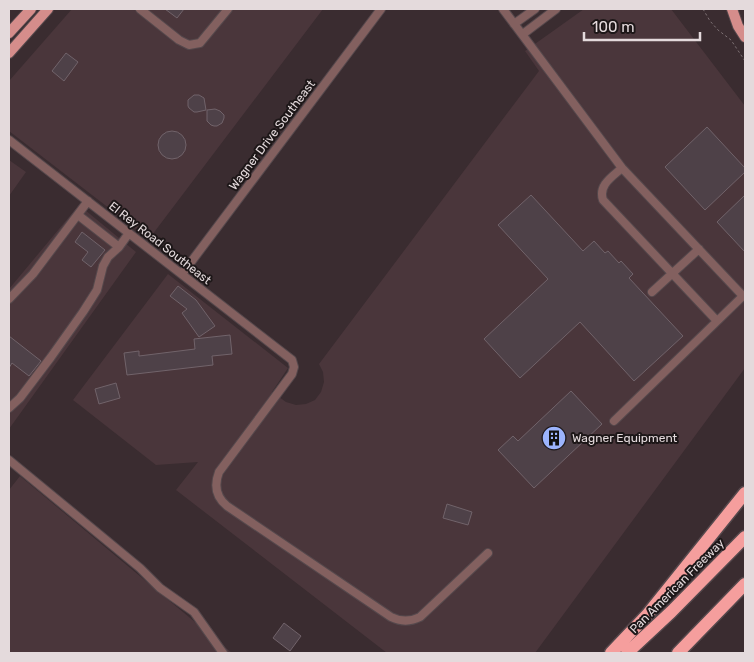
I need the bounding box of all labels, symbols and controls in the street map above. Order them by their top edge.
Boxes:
scale bar [584,10,700,42]
text: 100 m [592,18,634,36]
street label: Wagner Drive Southeast [226,77,318,193]
street label: El Rey Road Southeast [106,199,214,287]
building icon: Wagner Equipment [541,425,567,451]
place label: Wagner Equipment [572,431,678,445]
street label: Pan American Freeway [627,536,727,636]

